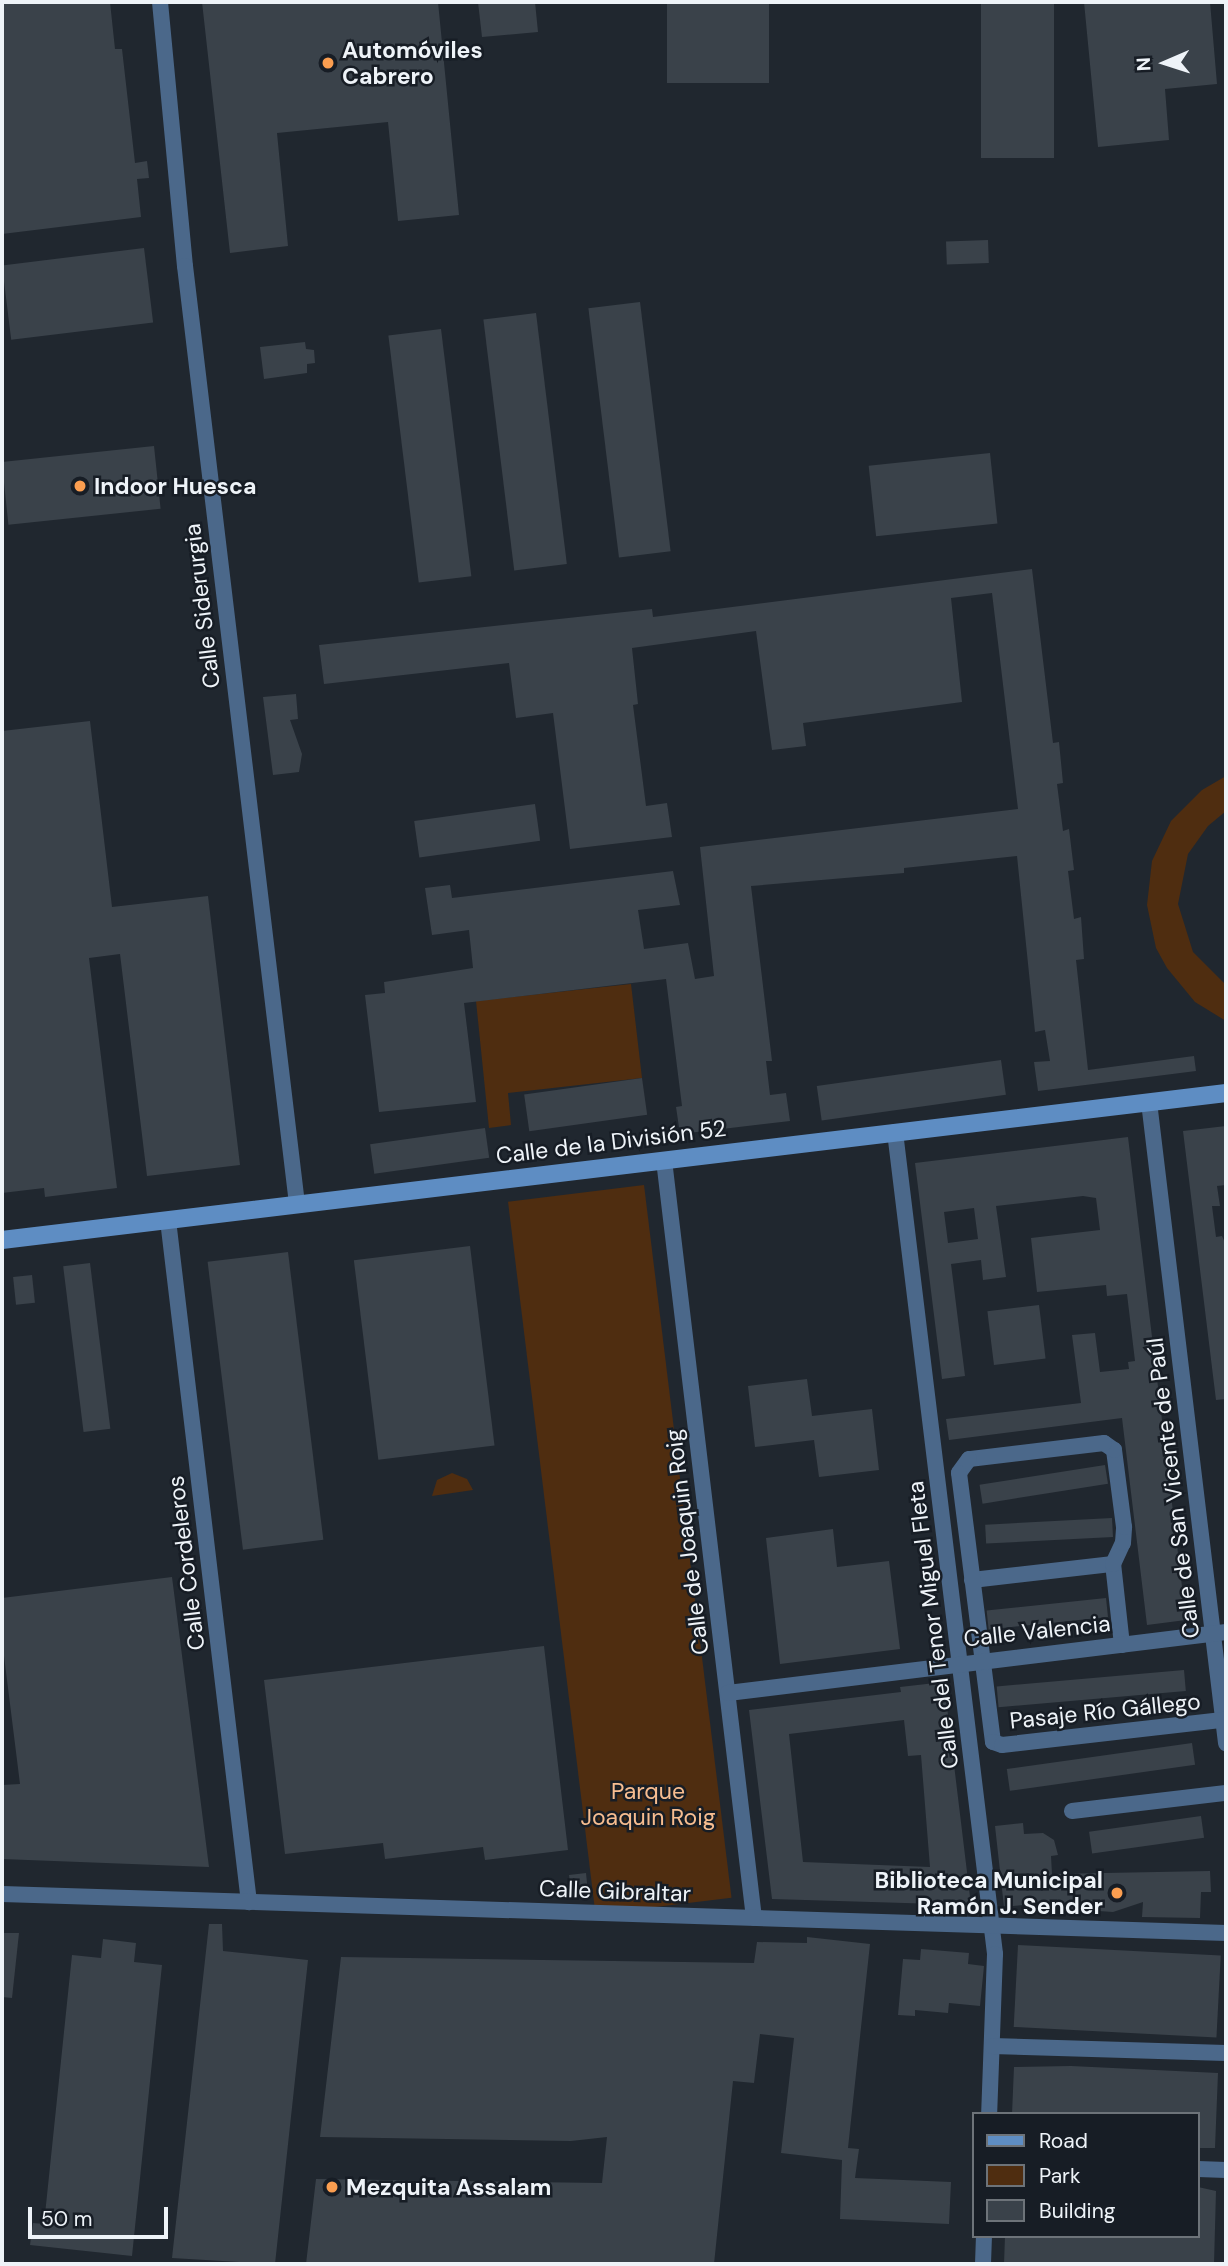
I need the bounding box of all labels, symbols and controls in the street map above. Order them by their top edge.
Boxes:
north arrow [1130,28,1200,98]
place label: Automóviles Cabrero [342,36,483,90]
marker: Automóviles Cabrero [320,55,336,71]
text: N [1131,57,1156,72]
place label: Indoor Huesca [94,472,256,500]
marker: Indoor Huesca [72,478,88,494]
street label: Calle Siderurgia [178,522,226,690]
street label: Calle de la División 52 [494,1114,728,1170]
street label: Calle de San Vicente de Paúl [1141,1336,1205,1640]
street label: Calle de Joaquin Roig [659,1428,715,1656]
street label: Calle Cordeleros [162,1474,210,1652]
street label: Calle del Tenor Miguel Fleta [902,1480,964,1770]
street label: Calle Valencia [962,1610,1112,1652]
street label: Pasaje Río Gállego [1008,1687,1202,1735]
park label: Parque Joaquin Roig [580,1777,716,1831]
place label: Biblioteca Municipal Ramón J. Sender [875,1866,1103,1920]
street label: Calle Gibraltar [539,1875,691,1907]
marker: Biblioteca Municipal Ramón J. Sender [1109,1885,1125,1901]
legend [972,2112,1200,2238]
text: Road [1039,2127,1088,2155]
text: Park [1039,2162,1080,2190]
place label: Mezquita Assalam [346,2173,551,2201]
marker: Mezquita Assalam [324,2179,340,2195]
scale bar [32,2192,172,2236]
text: Building [1039,2197,1115,2225]
text: 50 m [41,2205,92,2233]

